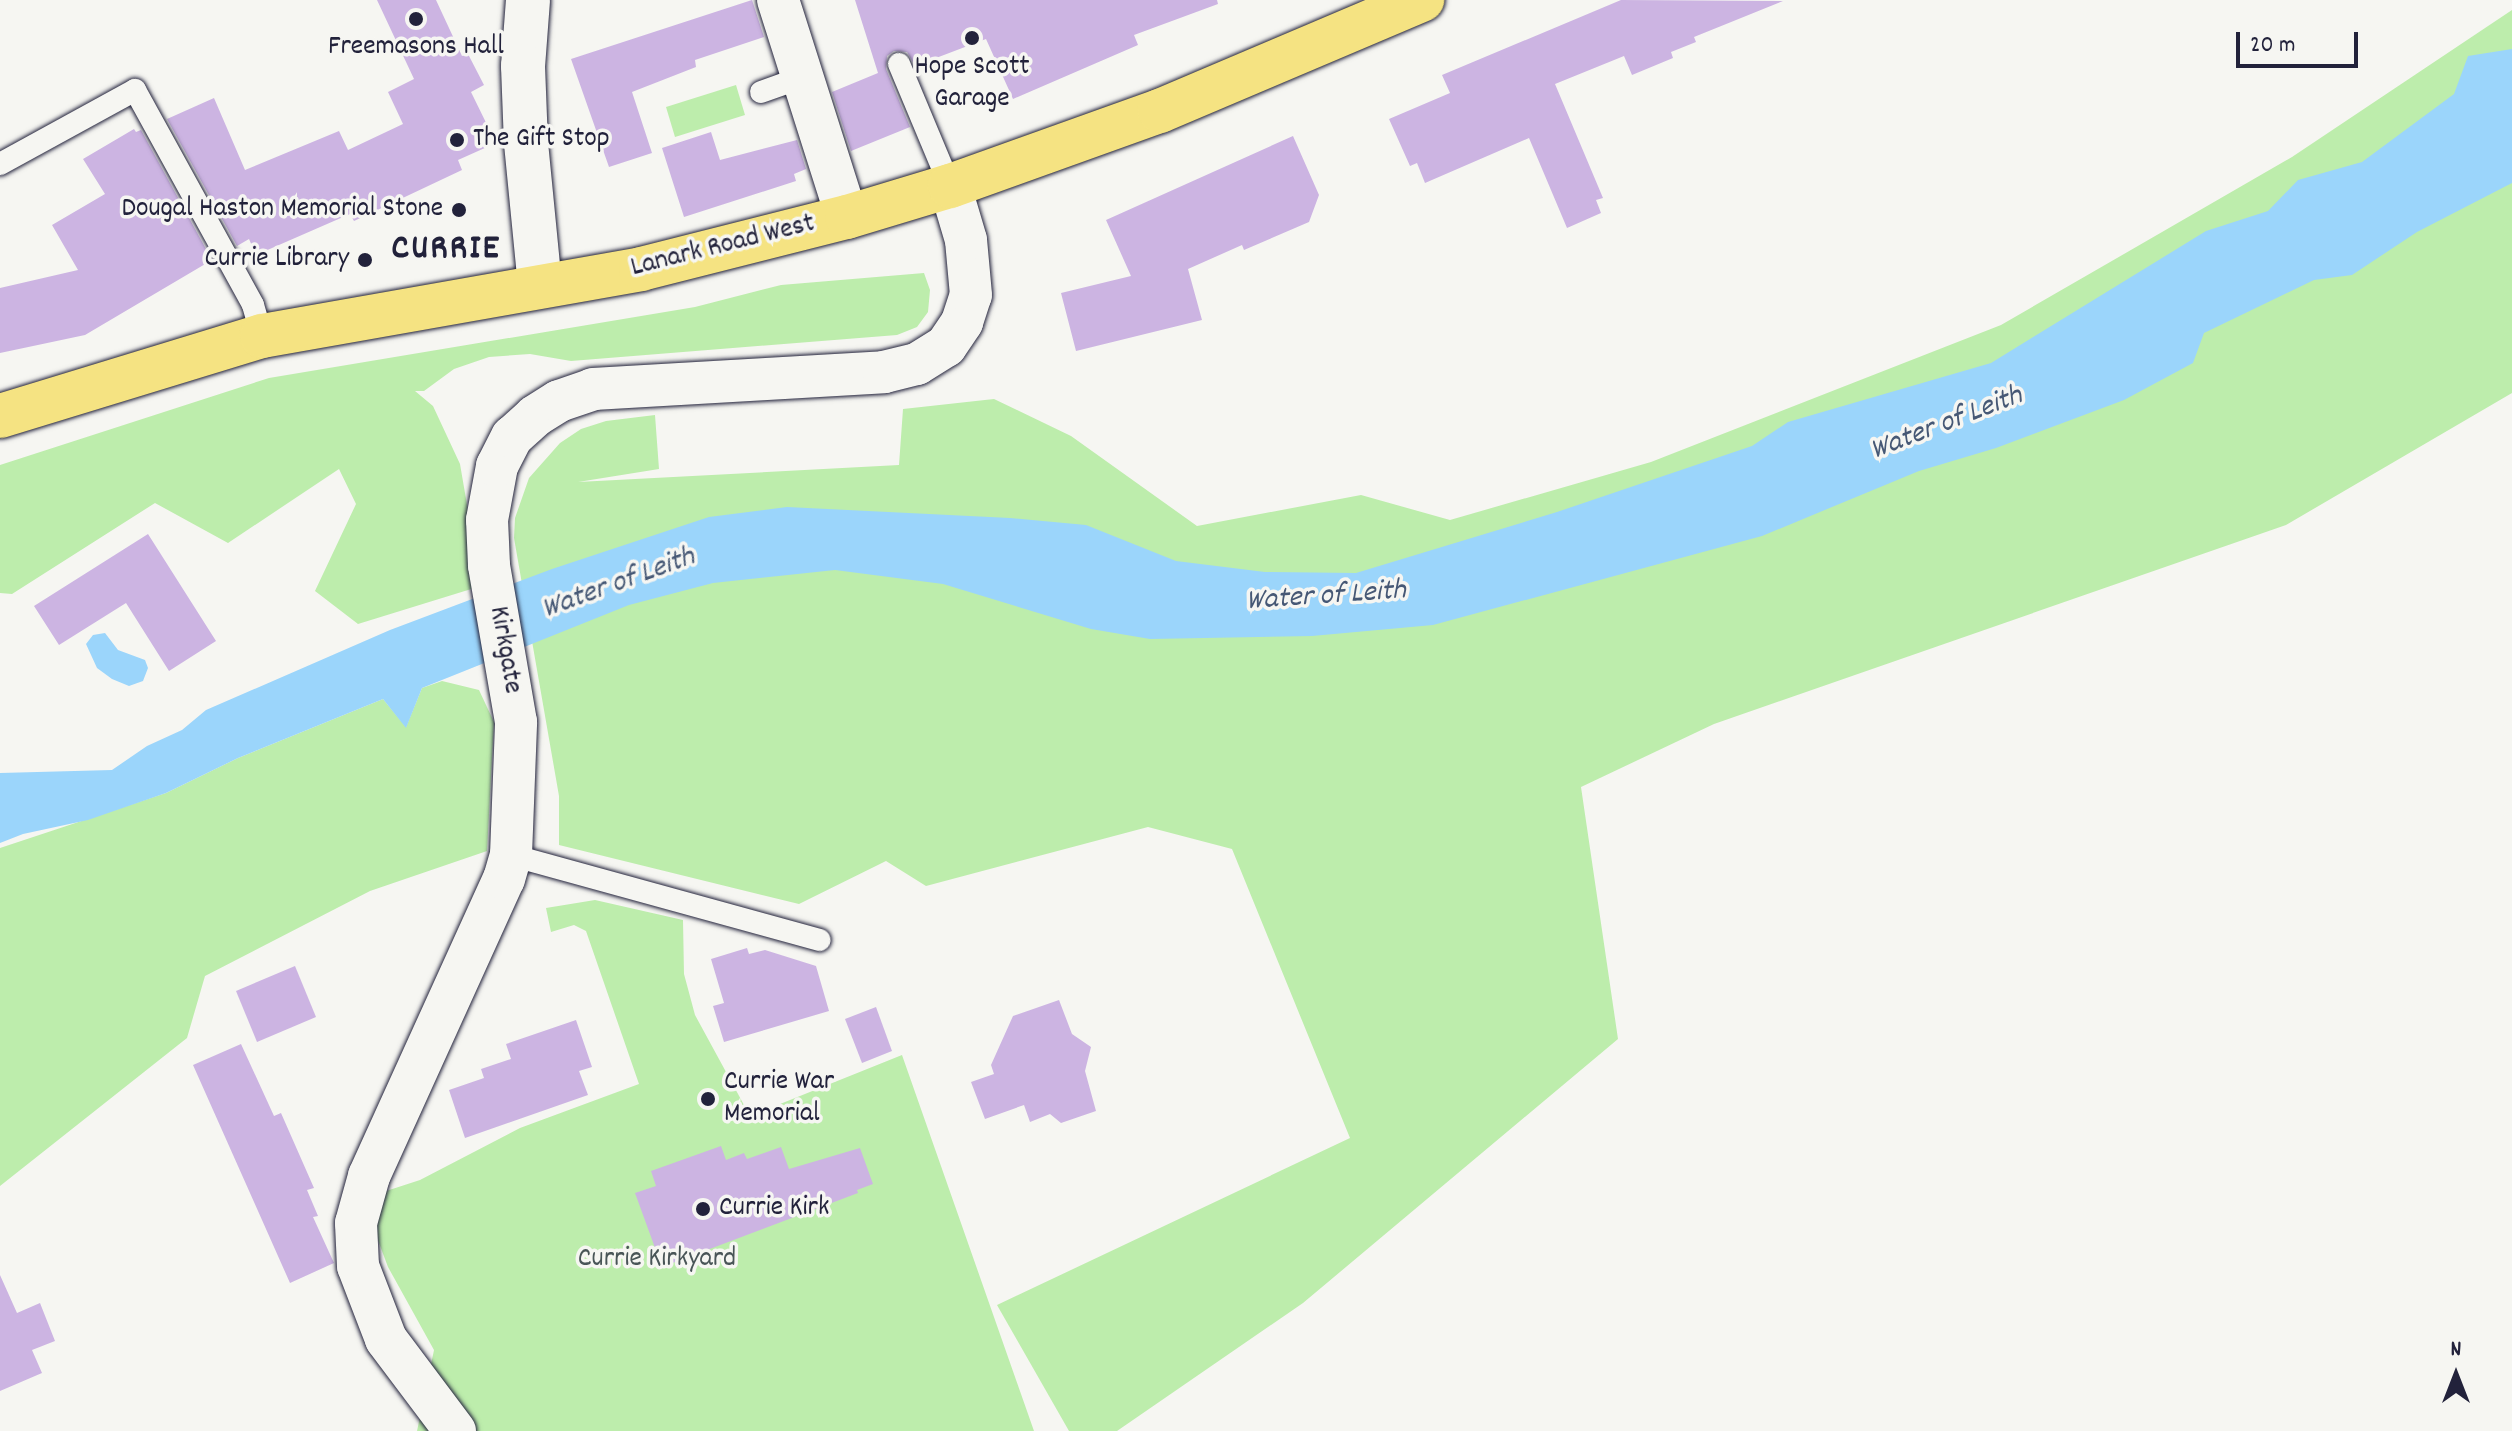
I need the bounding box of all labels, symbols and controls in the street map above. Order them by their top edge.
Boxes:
marker: Freemasons Hall [407,10,425,28]
scale bar [2240,16,2362,66]
marker: Hope Scott Garage [963,29,981,47]
text: 20 m [2250,29,2296,63]
place label: Freemasons Hall [328,31,504,65]
place label: Hope Scott Garage [914,51,1030,117]
place label: The Gift Stop [473,123,610,157]
marker: The Gift Stop [448,131,466,149]
place label: Dougal Haston Memorial Stone [122,193,443,227]
marker: Dougal Haston Memorial Stone [450,201,468,219]
street label: Lanark Road West [628,208,818,286]
district label: CURRIE [391,229,501,273]
place label: Currie Library [205,243,349,277]
marker: Currie Library [356,251,374,269]
water label: Water of Leith [1866,380,2028,470]
water label: Water of Leith [538,541,700,629]
water label: Water of Leith [1245,574,1407,622]
street label: Kirkgate [480,604,528,696]
place label: Currie War Memorial [724,1066,834,1132]
marker: Currie War Memorial [699,1090,717,1108]
place label: Currie Kirk [719,1192,829,1226]
marker: Currie Kirk [694,1200,712,1218]
park label: Currie Kirkyard [578,1243,736,1277]
north arrow [2416,1335,2496,1415]
text: N [2451,1335,2461,1366]

